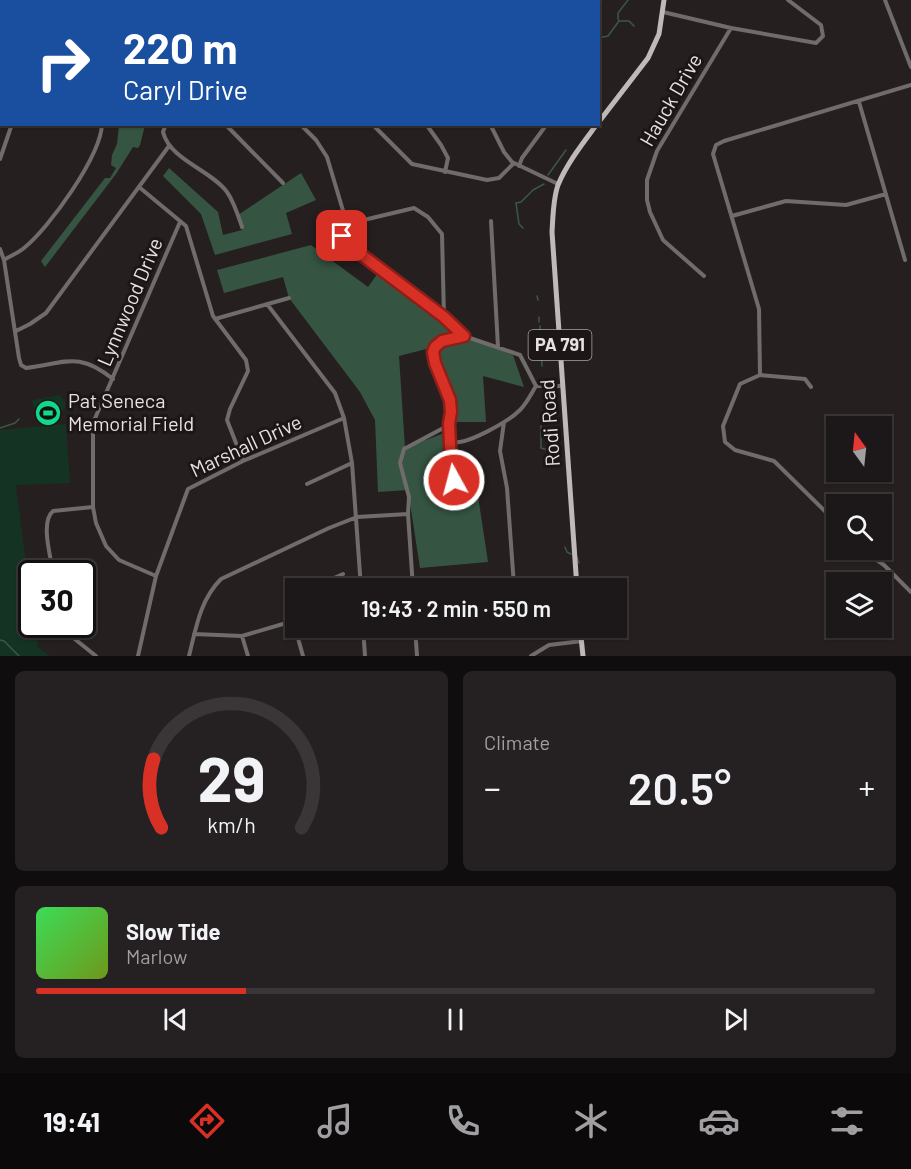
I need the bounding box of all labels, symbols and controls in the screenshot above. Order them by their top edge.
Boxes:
text: 220 m [123,22,237,72]
icon: right [24,24,102,102]
street label: Hauck Drive [634,49,706,150]
text: Caryl Drive [123,73,248,105]
pin [316,210,367,261]
icon: arrive [325,219,358,252]
street label: Lynnwood Drive [91,234,167,369]
road number: PA 791 [528,330,592,360]
street label: Rodi Road [534,379,564,467]
place label: Pat Seneca Memorial Field [68,388,194,435]
sports icon: Pat Seneca Memorial Field [33,398,63,428]
street label: Marshall Drive [186,409,305,481]
north arrow [826,416,892,482]
map controls [826,416,892,638]
position arrow [422,448,486,512]
button: search [826,494,892,560]
speed limit sign: 30 [18,560,96,638]
button: layers [826,572,892,638]
text: 19:43 · 2 min · 550 m [361,595,551,621]
text: Climate [484,730,550,754]
text: 29 [197,740,266,814]
text: 20.5° [628,760,731,814]
text: − [484,767,501,807]
text: + [858,767,875,807]
text: km/h [207,812,256,837]
text: Slow Tide [126,918,221,944]
text: Marlow [126,944,187,968]
icon: previous [159,1003,192,1036]
icon: pause [439,1003,472,1036]
icon: next [719,1003,752,1036]
icon: directions [186,1100,228,1142]
icon: music [314,1100,356,1142]
icon: phone [442,1100,484,1142]
icon: climate [570,1100,612,1142]
icon: car [698,1100,740,1142]
icon: filters [826,1100,868,1142]
text: 19:41 [43,1105,100,1137]

